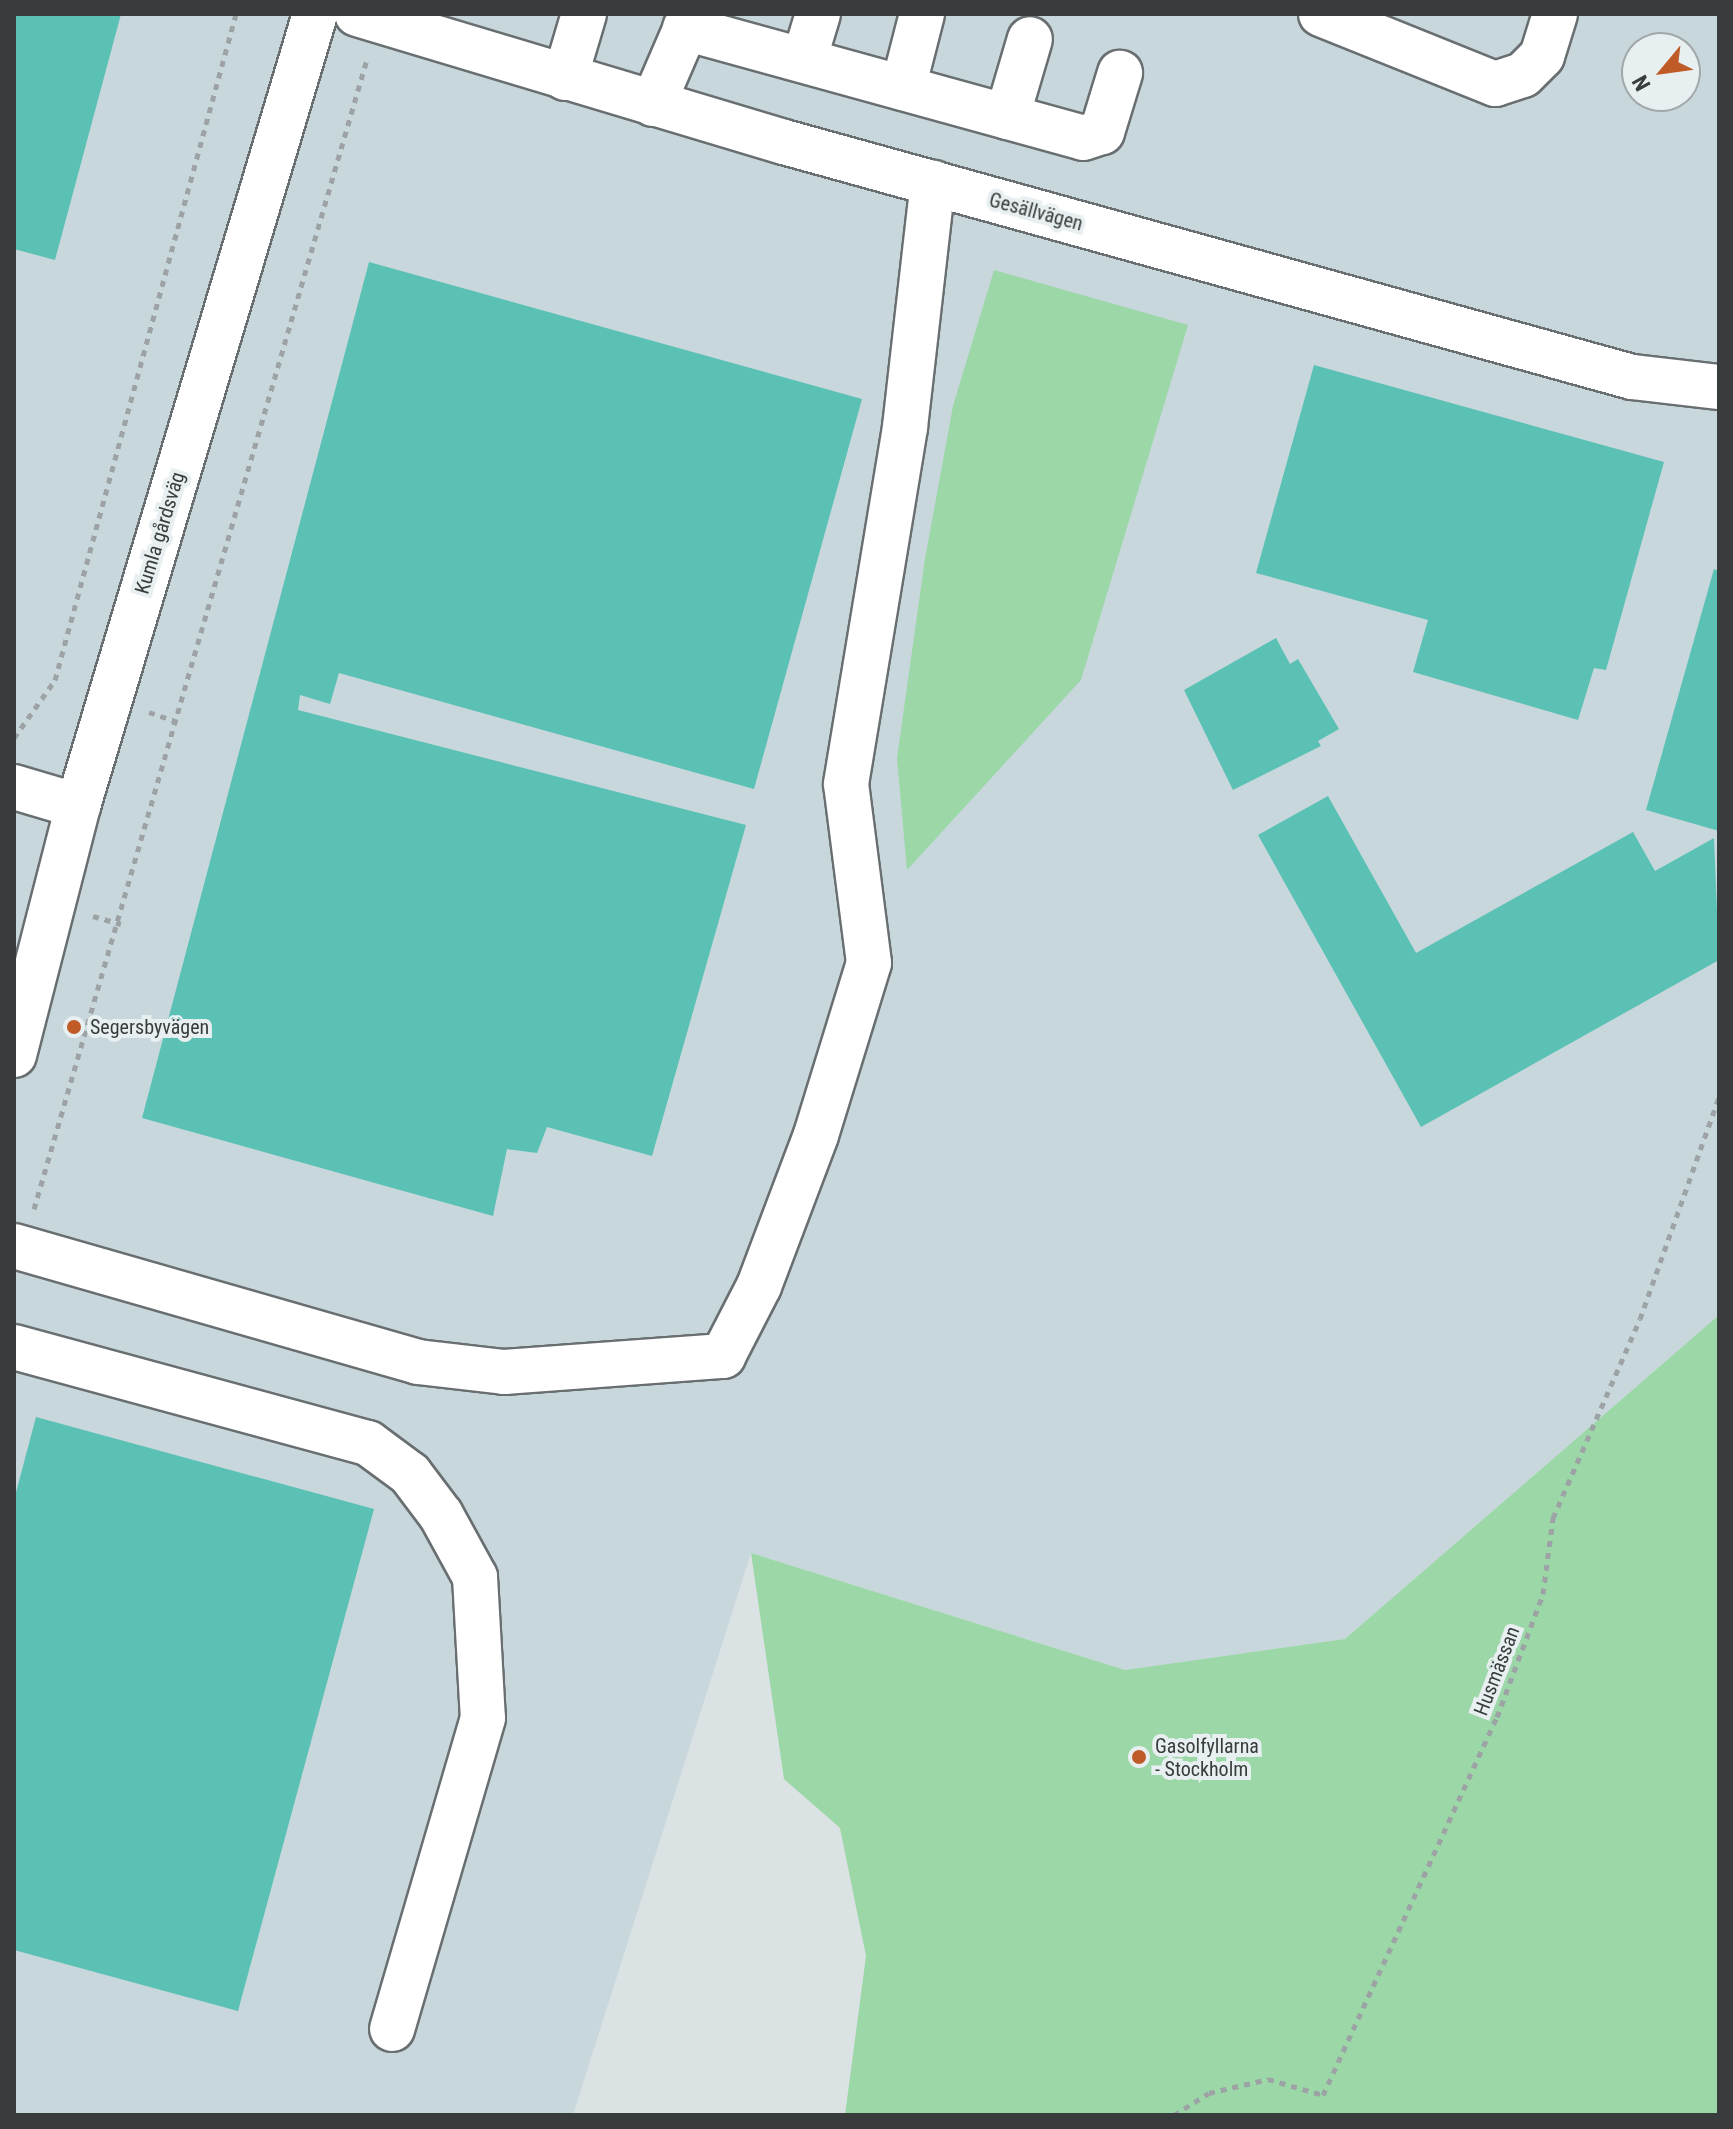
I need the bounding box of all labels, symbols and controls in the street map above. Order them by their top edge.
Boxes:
north arrow [1621,32,1701,112]
text: N [1627,71,1656,95]
street label: Gesällvägen [987,188,1085,236]
street label: Kumla gårdsväg [130,469,190,597]
place label: Segersbyvägen [90,1015,209,1039]
marker: Segersbyvägen [65,1018,83,1036]
street label: Husmässan [1469,1623,1525,1719]
place label: Gasolfyllarna - Stockholm [1155,1734,1259,1781]
marker: Gasolfyllarna - Stockholm [1130,1748,1148,1766]

